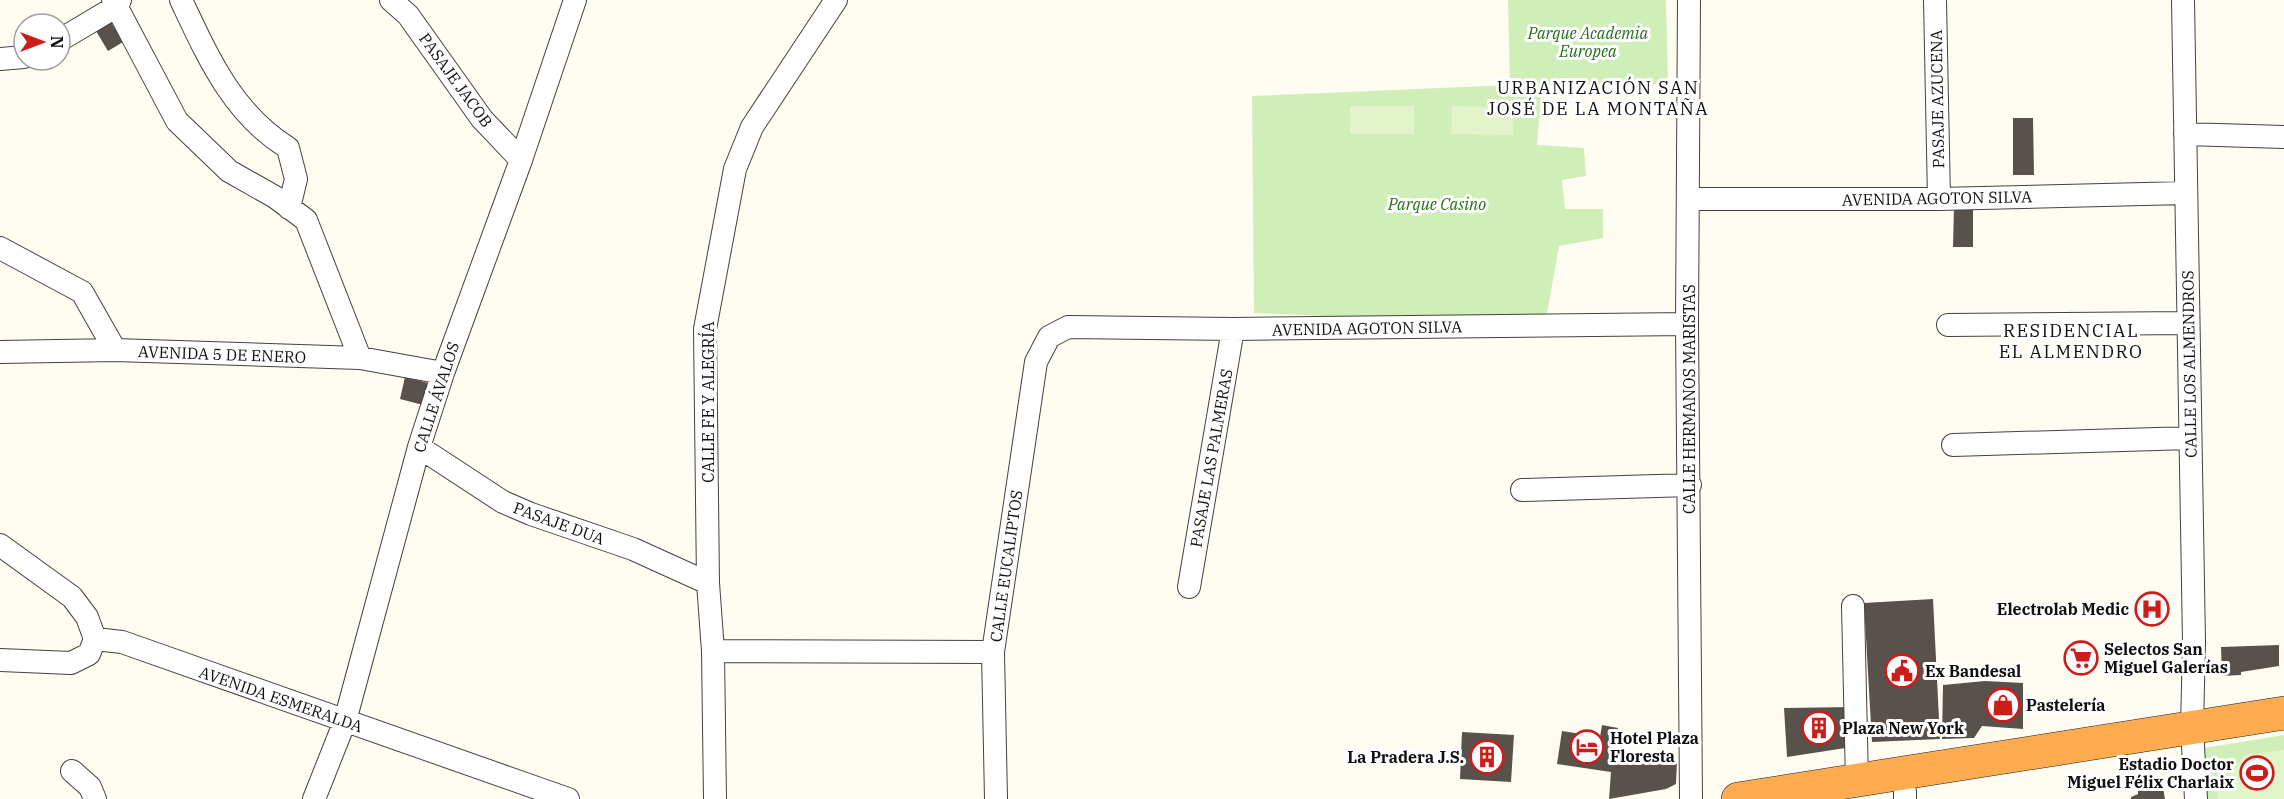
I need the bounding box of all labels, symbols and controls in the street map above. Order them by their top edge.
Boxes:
north arrow [12,12,72,72]
park label: Parque Academia Europea [1527,23,1649,61]
street label: PASAJE JACOB [415,29,497,131]
street label: PASAJE AZUCENA [1926,29,1948,169]
text: N [47,36,67,48]
district label: URBANIZACIÓN SAN JOSÉ DE LA MONTAÑA [1487,76,1709,120]
street label: AVENIDA AGOTON SILVA [1842,186,2032,210]
park label: Parque Casino [1387,194,1486,214]
street label: CALLE LOS ALMENDROS [2177,270,2201,458]
street label: CALLE HERMANOS MARISTAS [1679,284,1699,514]
street label: AVENIDA AGOTON SILVA [1272,316,1462,340]
district label: RESIDENCIAL EL ALMENDRO [1999,319,2143,363]
street label: CALLE FE Y ALEGRÍA [697,321,718,483]
street label: CALLE ÁVALOS [408,339,463,455]
street label: AVENIDA 5 DE ENERO [138,341,306,367]
street label: PASAJE LAS PALMERAS [1185,367,1237,549]
street label: CALLE EUCALIPTOS [985,489,1027,643]
street label: PASAJE DUA [511,497,607,549]
hospital icon: Electrolab Medic [2134,591,2170,627]
place label: Electrolab Medic [1997,599,2129,619]
place label: Selectos San Miguel Galerías [2104,639,2228,677]
supermarket icon: Selectos San Miguel Galerías [2063,640,2099,676]
public building icon: Ex Bandesal [1884,653,1920,689]
place label: Ex Bandesal [1925,661,2021,681]
street label: AVENIDA ESMERALDA [197,662,365,736]
shop icon: Pastelería [1985,687,2021,723]
place label: Pastelería [2026,695,2106,715]
building icon: Plaza New York [1801,710,1837,746]
place label: Plaza New York [1842,718,1964,738]
place label: Hotel Plaza Floresta [1610,728,1699,766]
hotel icon: Hotel Plaza Floresta [1569,729,1605,765]
building icon: La Pradera J.S. [1469,739,1505,775]
place label: La Pradera J.S. [1347,747,1464,767]
place label: Estadio Doctor Miguel Félix Charlaix [2067,754,2235,792]
sports icon: Estadio Doctor Miguel Félix Charlaix [2239,755,2275,791]

